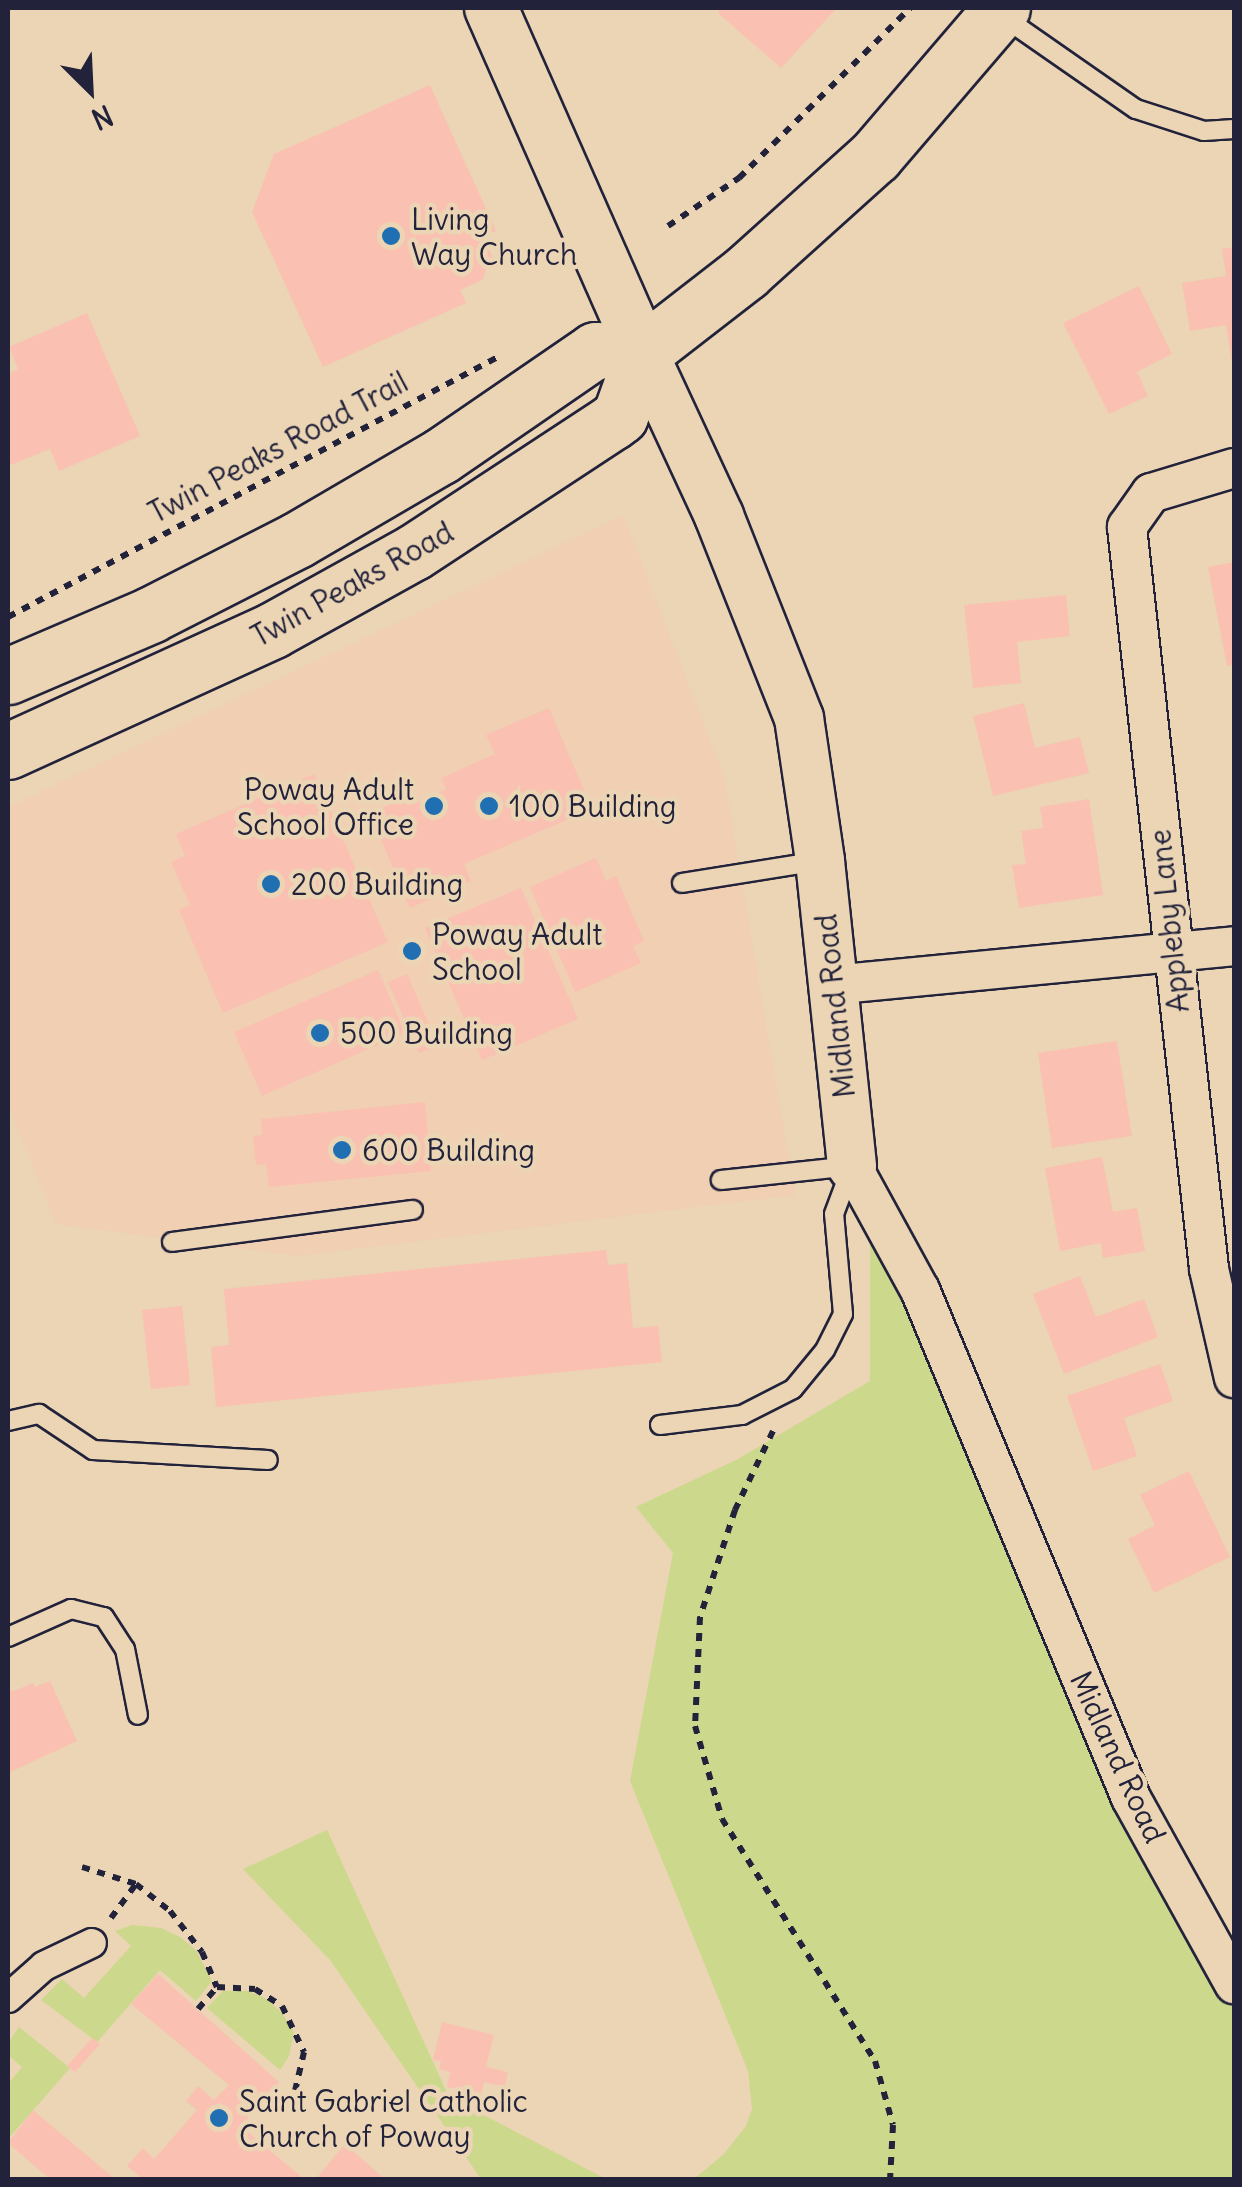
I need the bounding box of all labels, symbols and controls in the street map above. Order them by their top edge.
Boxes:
north arrow [40,40,140,140]
text: N [86,97,118,138]
place label: Living Way Church [411,201,577,272]
marker: Living Way Church [380,225,402,247]
street label: Twin Peaks Road Trail [142,363,414,531]
street label: Twin Peaks Road [245,514,459,654]
place label: Poway Adult School Office [237,771,414,842]
place label: 100 Building [509,788,677,824]
marker: Poway Adult School Office [423,795,445,817]
marker: 100 Building [478,795,500,817]
street label: Appleby Lane [1141,828,1197,1014]
place label: 200 Building [291,866,463,902]
marker: 200 Building [260,873,282,895]
street label: Midland Road [807,912,863,1100]
place label: Poway Adult School [432,916,602,986]
marker: Poway Adult School [401,940,423,962]
place label: 500 Building [340,1015,513,1051]
marker: 500 Building [309,1022,331,1044]
place label: 600 Building [362,1132,535,1168]
marker: 600 Building [331,1139,353,1161]
street label: Midland Road [1063,1666,1173,1848]
place label: Saint Gabriel Catholic Church of Poway [239,2083,528,2154]
marker: Saint Gabriel Catholic Church of Poway [208,2107,230,2129]

